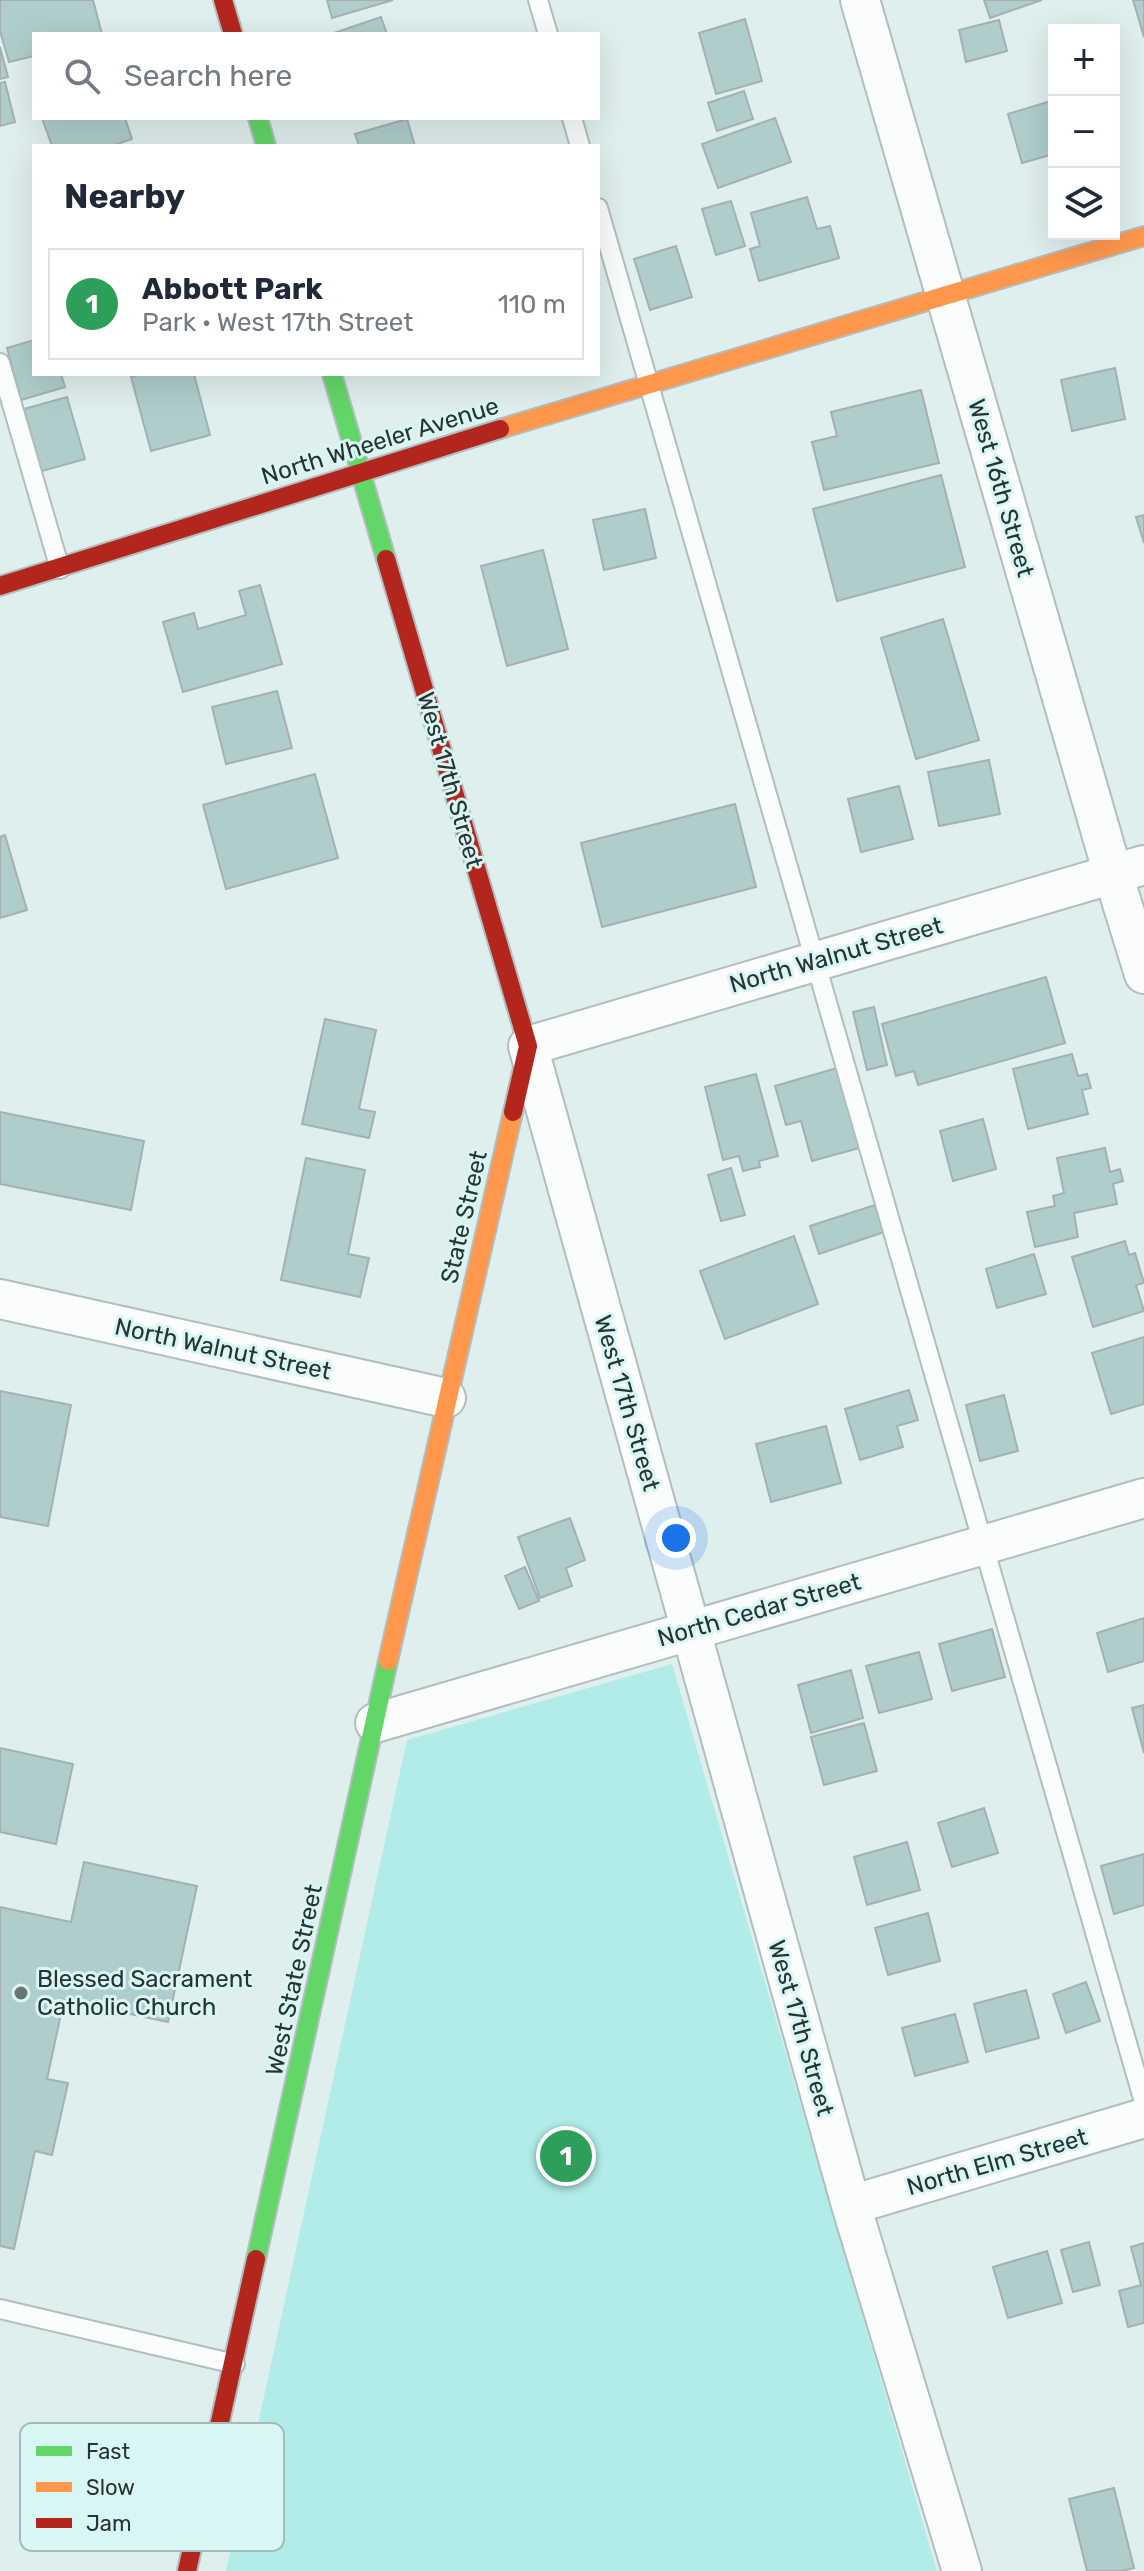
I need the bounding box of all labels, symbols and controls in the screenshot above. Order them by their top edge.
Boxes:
map controls [1048,24,1120,240]
button: + [1048,24,1120,96]
search box [32,32,600,120]
icon: search [60,54,104,98]
text: Search here [124,58,292,94]
button: − [1048,96,1120,168]
button: layers [1048,168,1120,240]
text: Nearby [64,176,185,217]
text: Abbott Park [142,271,323,307]
text: 1 [86,289,98,320]
text: 110 m [498,289,566,320]
text: Park · West 17th Street [142,307,413,338]
street label: North Wheeler Avenue [258,392,502,490]
street label: West 16th Street [962,396,1040,580]
street label: West 17th Street [412,689,488,871]
street label: North Walnut Street [726,911,946,999]
street label: State Street [435,1148,493,1286]
street label: North Walnut Street [112,1312,334,1386]
street label: West 17th Street [589,1312,665,1494]
your location [656,1518,696,1558]
street label: North Cedar Street [654,1568,864,1652]
street label: West State Street [260,1882,328,2078]
street label: West 17th Street [763,1937,839,2119]
place label: Blessed Sacrament Catholic Church [37,1965,253,2021]
marker: Blessed Sacrament Catholic Church [12,1984,30,2002]
street label: North Elm Street [904,2123,1090,2201]
pin: 1 [540,2126,592,2186]
legend [20,2423,284,2551]
text: Fast [86,2438,131,2465]
text: Slow [86,2474,135,2501]
text: Jam [86,2510,132,2537]

